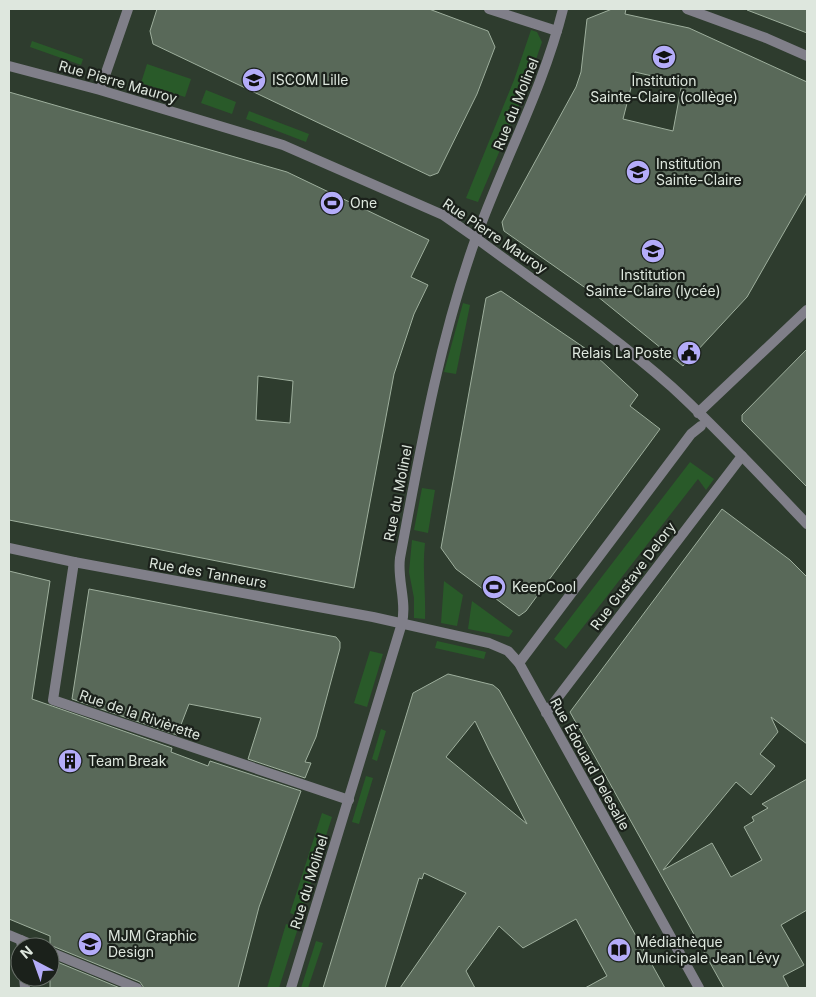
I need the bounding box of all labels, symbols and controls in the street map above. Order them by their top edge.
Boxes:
school or university icon: Institution Sainte-Claire (collège) [651,44,677,70]
street label: Rue du Molinel [489,55,542,152]
street label: Rue Pierre Mauroy [57,56,179,107]
school or university icon: ISCOM Lille [241,67,267,93]
place label: ISCOM Lille [272,71,349,88]
place label: Institution Sainte-Claire (collège) [590,72,738,105]
place label: Institution Sainte-Claire [656,155,742,188]
school or university icon: Institution Sainte-Claire [625,159,651,185]
sports icon: One [319,190,345,216]
place label: One [350,194,377,211]
street label: Rue Pierre Mauroy [440,194,551,277]
school or university icon: Institution Sainte-Claire (lycée) [640,238,666,264]
place label: Institution Sainte-Claire (lycée) [586,266,721,299]
public building icon: Relais La Poste [676,340,702,366]
place label: Relais La Poste [572,344,672,361]
street label: Rue du Molinel [380,443,415,543]
street label: Rue Gustave Delory [586,518,679,633]
street label: Rue des Tanneurs [148,554,268,591]
sports icon: KeepCool [481,574,507,600]
place label: KeepCool [512,578,576,595]
street label: Rue de la Rivièrette [77,686,203,743]
street label: Rue Édouard Delesalle [547,695,634,833]
building icon: Team Break [57,748,83,774]
place label: Team Break [88,752,167,769]
street label: Rue du Molinel [286,833,331,931]
place label: MJM Graphic Design [108,927,197,960]
school or university icon: MJM Graphic Design [77,931,103,957]
place label: Médiathèque Municipale Jean Lévy [636,933,780,966]
north arrow [10,937,60,987]
library icon: Médiathèque Municipale Jean Lévy [606,937,632,963]
text: N [17,942,36,962]

